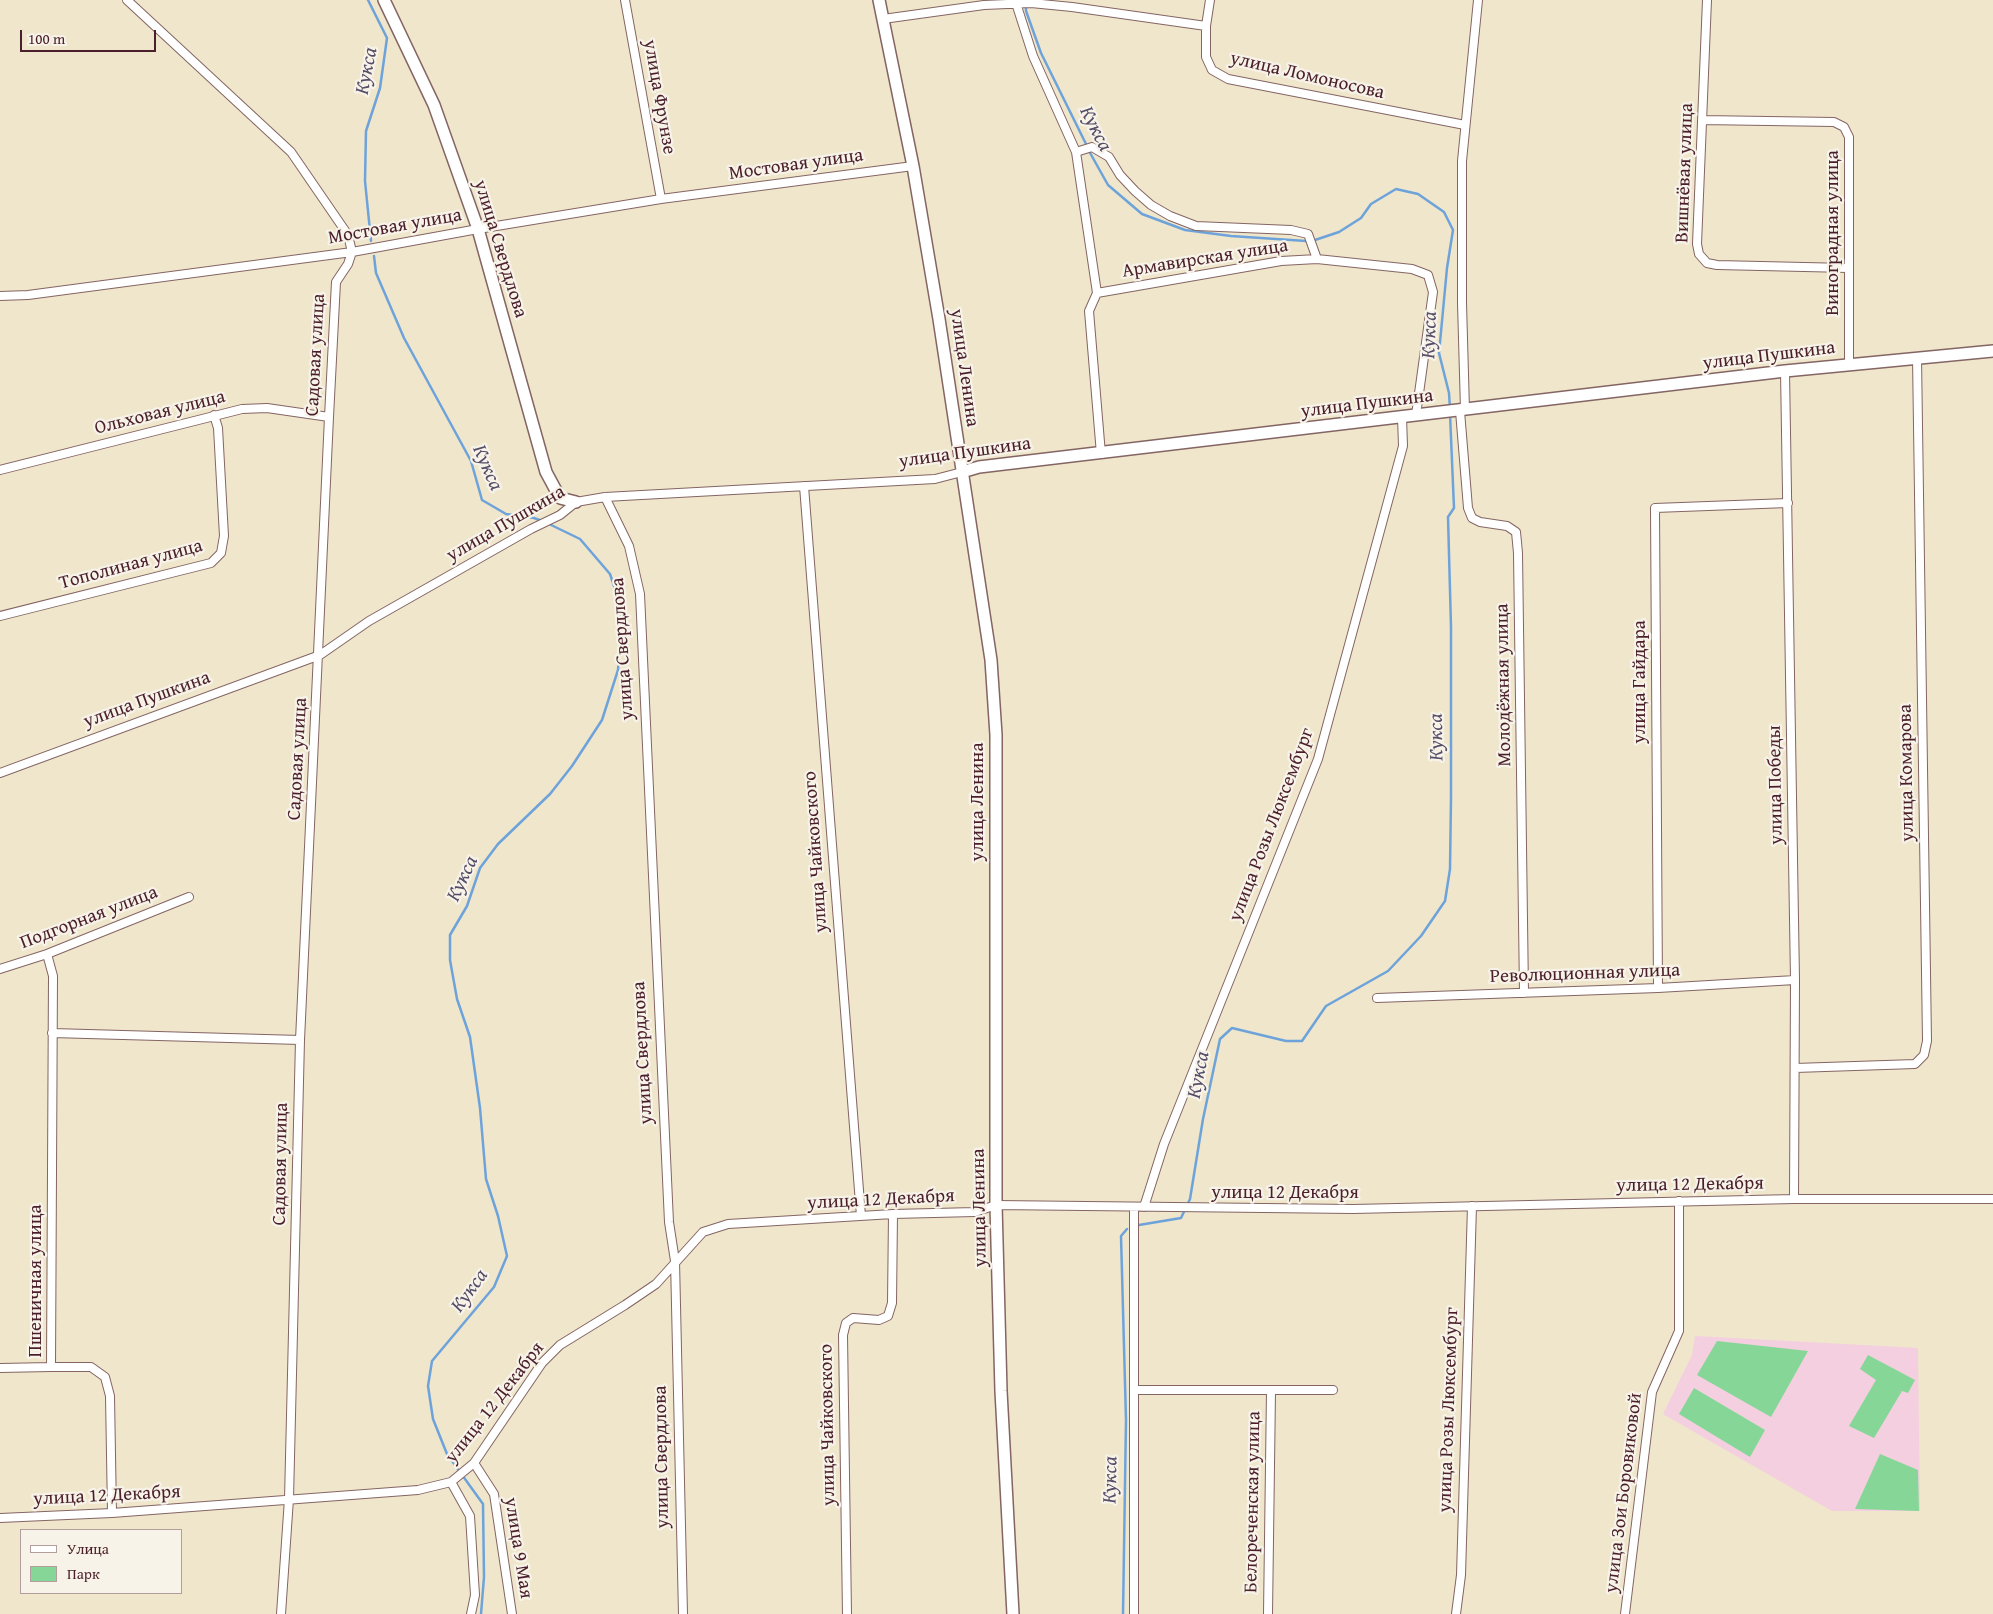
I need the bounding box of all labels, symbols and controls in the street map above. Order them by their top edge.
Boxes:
scale bar [22,20,159,52]
text: 100 m [28,28,65,49]
street label: улица Фрунзе [638,38,680,156]
water label: Кукса [351,45,383,97]
street label: улица Ломоносова [1228,47,1386,105]
water label: Кукса [1074,102,1116,156]
street label: Вишнёвая улица [1671,103,1699,243]
street label: Мостовая улица [727,144,865,186]
street label: Виноградная улица [1822,150,1844,316]
street label: улица Свердлова [468,177,532,321]
street label: Мостовая улица [326,204,464,250]
street label: Армавирская улица [1120,235,1290,283]
street label: Садовая улица [301,293,331,417]
street label: улица Ленина [944,308,984,428]
water label: Кукса [1417,311,1443,359]
street label: улица Пушкина [1702,337,1836,375]
street label: улица Пушкина [1300,385,1434,423]
street label: Ольховая улица [92,386,228,440]
street label: улица Пушкина [898,432,1032,474]
water label: Кукса [466,441,508,495]
street label: улица Пушкина [443,481,569,567]
street label: Тополиная улица [57,535,205,595]
street label: улица Свердлова [607,577,639,721]
street label: Молодёжная улица [1491,603,1517,767]
street label: улица Гайдара [1629,620,1651,744]
street label: улица Пушкина [81,667,213,733]
street label: Садовая улица [283,697,313,821]
street label: улица Комарова [1894,704,1920,842]
water label: Кукса [1425,713,1449,761]
street label: улица Розы Люксембург [1225,725,1319,925]
street label: улица Победы [1764,725,1788,845]
street label: улица Ленина [967,743,989,861]
street label: улица Чайковского [799,770,833,934]
water label: Кукса [442,852,484,906]
street label: Подгорная улица [17,881,161,955]
street label: Революционная улица [1490,959,1680,989]
street label: улица Свердлова [628,981,658,1125]
water label: Кукса [1183,1049,1215,1101]
street label: Садовая улица [269,1102,293,1226]
street label: улица Ленина [968,1148,992,1268]
street label: улица 12 Декабря [1616,1172,1764,1198]
street label: улица 12 Декабря [1211,1182,1359,1204]
street label: улица 12 Декабря [807,1185,955,1215]
street label: Пшеничная улица [25,1204,47,1358]
water label: Кукса [446,1265,494,1317]
street label: улица Розы Люксембург [1434,1307,1464,1513]
street label: улица 12 Декабря [441,1338,549,1468]
street label: улица Чайковского [815,1344,841,1506]
street label: улица Свердлова [649,1385,675,1529]
street label: улица Зои Боровиковой [1600,1392,1648,1594]
street label: Белореченская улица [1240,1411,1266,1593]
water label: Кукса [1099,1456,1123,1504]
street label: улица 12 Декабря [33,1481,181,1511]
street label: улица 9 Мая [499,1496,537,1600]
legend [20,1529,182,1594]
text: Улица [67,1538,109,1559]
text: Парк [67,1563,100,1584]

